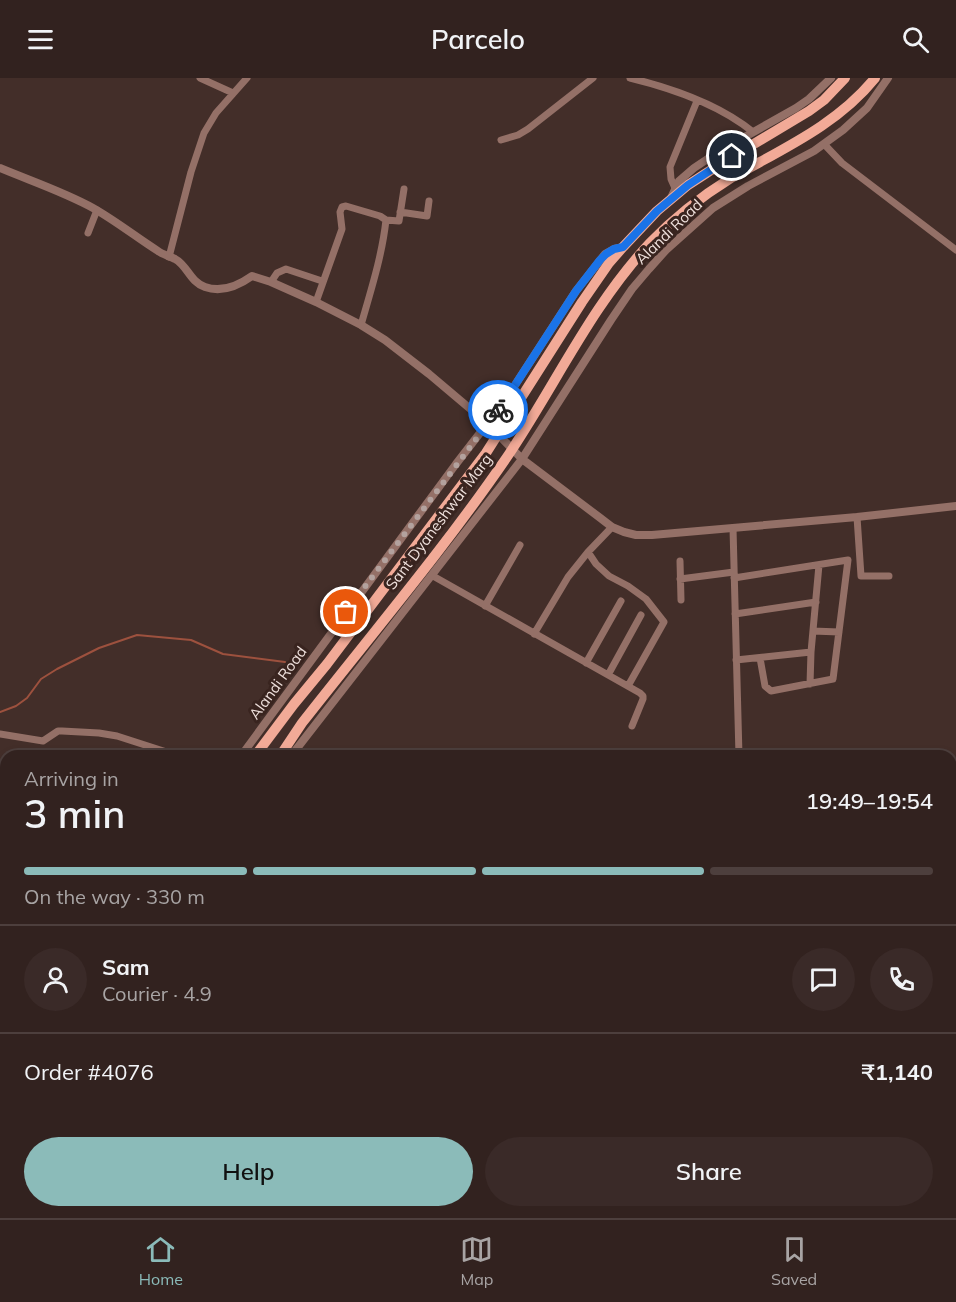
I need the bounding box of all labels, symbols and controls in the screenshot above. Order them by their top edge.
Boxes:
text: Parcelo [431,22,525,56]
icon: menu [24,23,57,56]
icon: search [899,23,932,56]
pin [706,130,757,181]
icon: home [715,139,748,172]
street label: Alandi Road [631,195,706,268]
courier [468,380,528,440]
icon: bike [482,394,515,427]
street label: Sant Dyaneshwar Marg [381,450,496,593]
pin [320,586,371,637]
icon: bag [329,595,362,628]
street label: Alandi Road [245,642,310,723]
text: Arriving in [24,766,119,791]
text: 19:49–19:54 [806,787,933,815]
text: 3 min [24,789,125,838]
text: On the way · 330 m [24,884,205,909]
button: person [24,948,87,1011]
button: chat [792,948,855,1011]
button: phone [870,948,933,1011]
text: Sam [102,953,150,981]
text: Courier · 4.9 [102,981,212,1006]
text: Order #4076 [24,1058,154,1086]
text: ₹1,140 [862,1058,933,1086]
button: Help [24,1137,473,1206]
button: Share [485,1137,933,1206]
tab: Home [139,1233,183,1289]
tab: Map [460,1233,493,1289]
tab: Saved [771,1233,817,1289]

